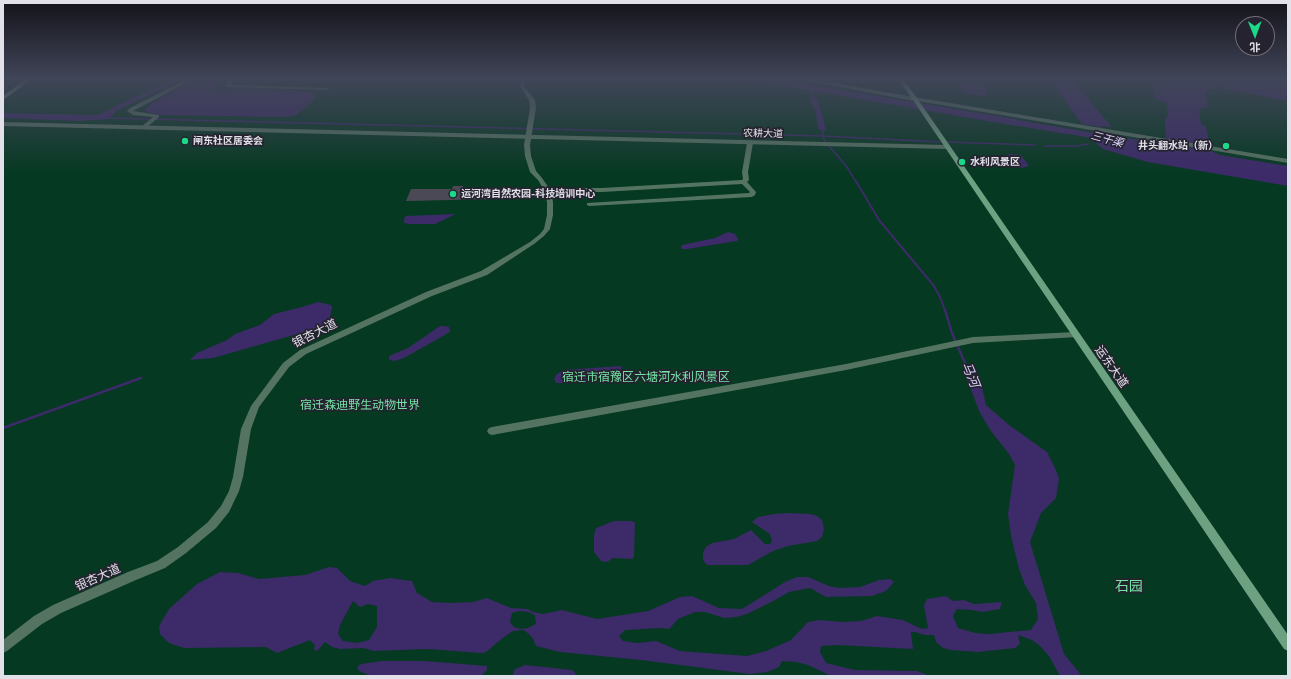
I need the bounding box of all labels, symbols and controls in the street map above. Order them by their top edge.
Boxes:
north arrow [1235,16,1275,56]
text: 北 [1250,40,1261,54]
street label: 农耕大道 [743,128,783,140]
water label: 三干渠 [1089,129,1125,151]
place label: 闸东社区居委会 [193,135,263,147]
marker: 闸东社区居委会 [180,136,190,146]
place label: 井头翻水站（新） [1138,140,1218,152]
marker: 井头翻水站（新） [1221,141,1231,151]
place label: 水利风景区 [970,156,1020,168]
marker: 水利风景区 [957,157,967,167]
place label: 运河湾自然农园-科技培训中心 [461,188,595,200]
marker: 运河湾自然农园-科技培训中心 [448,189,458,199]
street label: 银杏大道 [290,317,340,351]
street label: 运东大道 [1091,343,1131,391]
water label: 马河 [958,360,982,390]
park label: 宿迁市宿豫区六塘河水利风景区 [562,371,730,385]
park label: 宿迁森迪野生动物世界 [300,399,420,413]
street label: 银杏大道 [73,562,123,594]
park label: 石园 [1115,579,1143,595]

